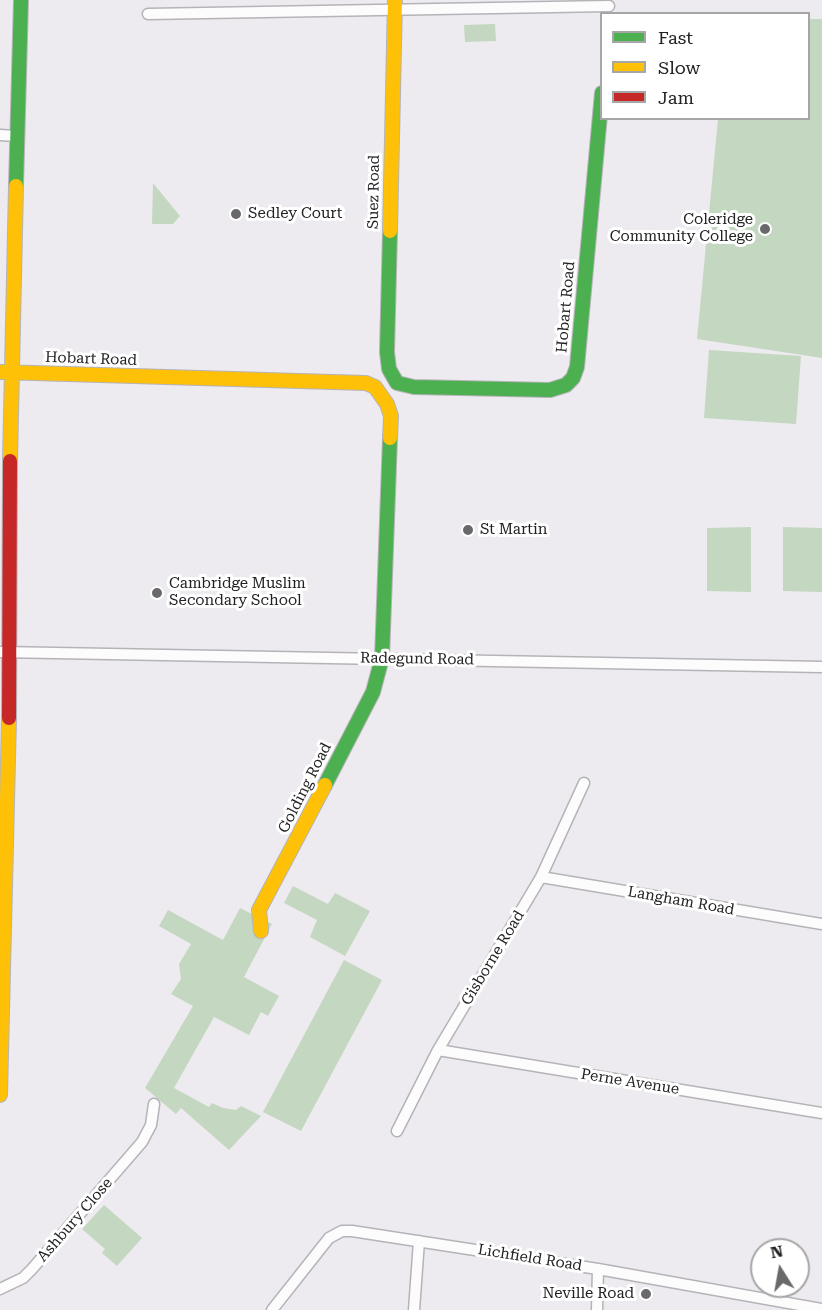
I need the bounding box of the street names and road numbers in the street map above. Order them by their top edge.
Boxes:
street label: Suez Road [364,155,384,229]
street label: Hobart Road [553,260,579,354]
street label: Hobart Road [45,348,137,370]
street label: Radegund Road [360,649,474,669]
street label: Golding Road [274,740,336,836]
street label: Langham Road [626,883,736,919]
street label: Gisborne Road [458,907,528,1009]
street label: Perne Avenue [580,1065,680,1099]
street label: Ashbury Close [34,1174,116,1266]
street label: Lichfield Road [477,1241,583,1275]

